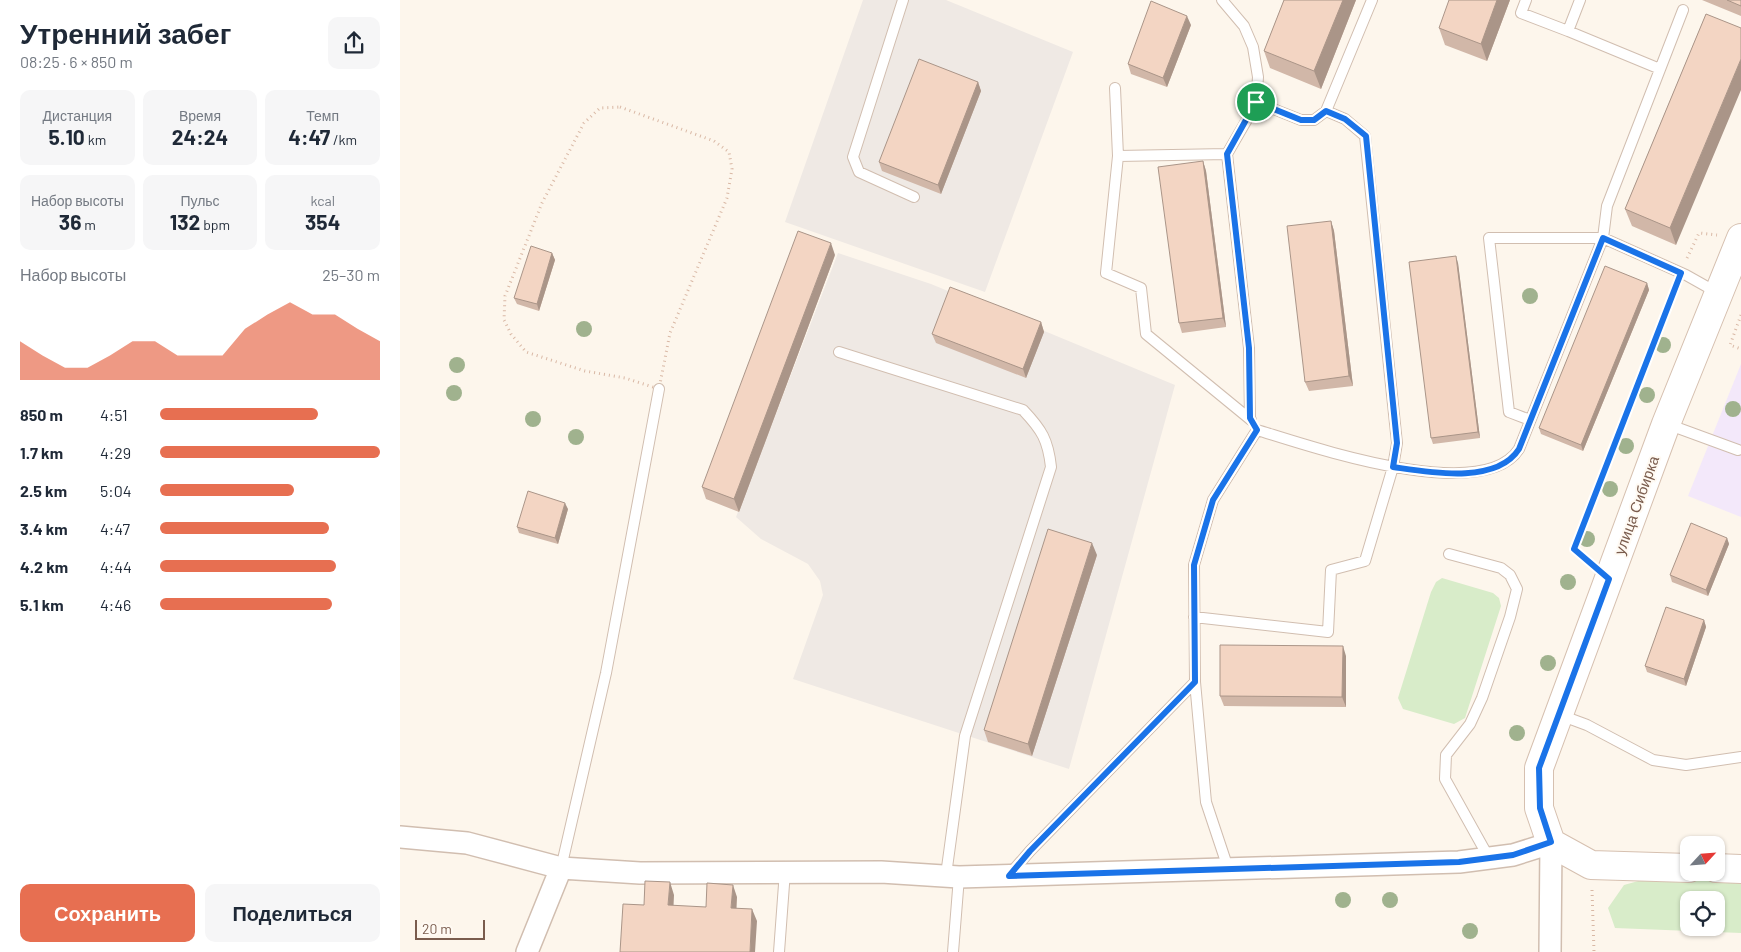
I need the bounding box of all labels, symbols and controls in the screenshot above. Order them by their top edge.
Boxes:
text: Утренний забег [20,16,231,50]
button: share [328,17,380,69]
text: 08:25 · 6 × 850 m [20,52,133,71]
pin [1235,81,1277,123]
icon: arrive [1242,88,1270,116]
text: Дистанция [43,107,112,124]
text: Время [179,107,221,124]
text: Темп [306,107,339,124]
text: 5.10 [48,124,85,149]
text: 24:24 [172,124,228,149]
text: 4:47 [288,124,330,149]
text: km [85,131,106,148]
text: /km [330,131,357,148]
text: Набор высоты [31,192,124,209]
text: Пульс [180,192,220,209]
text: kcal [310,192,335,209]
text: 36 [59,209,81,234]
text: 132 [170,209,200,234]
text: 354 [305,209,340,234]
text: m [81,216,96,233]
text: bpm [200,216,230,233]
text: Набор высоты [20,265,126,284]
text: 25–30 m [322,265,380,284]
text: 850 m [20,405,63,424]
text: 4:51 [100,405,128,424]
text: 1.7 km [20,443,63,462]
text: 4:29 [100,443,131,462]
street label: улица Сибирка [1610,452,1662,557]
text: 2.5 km [20,481,67,500]
text: 5:04 [100,481,132,500]
text: 3.4 km [20,519,68,538]
text: 4:47 [100,519,130,538]
text: 4.2 km [20,557,68,576]
text: 4:44 [100,557,132,576]
text: 5.1 km [20,595,64,614]
text: 4:46 [100,595,131,614]
north arrow [1680,836,1725,881]
map controls [1680,836,1725,936]
button: Сохранить [20,884,195,942]
button: Поделиться [205,884,380,942]
button: locate [1680,891,1725,936]
scale bar [415,917,485,940]
text: 20 m [422,920,452,937]

